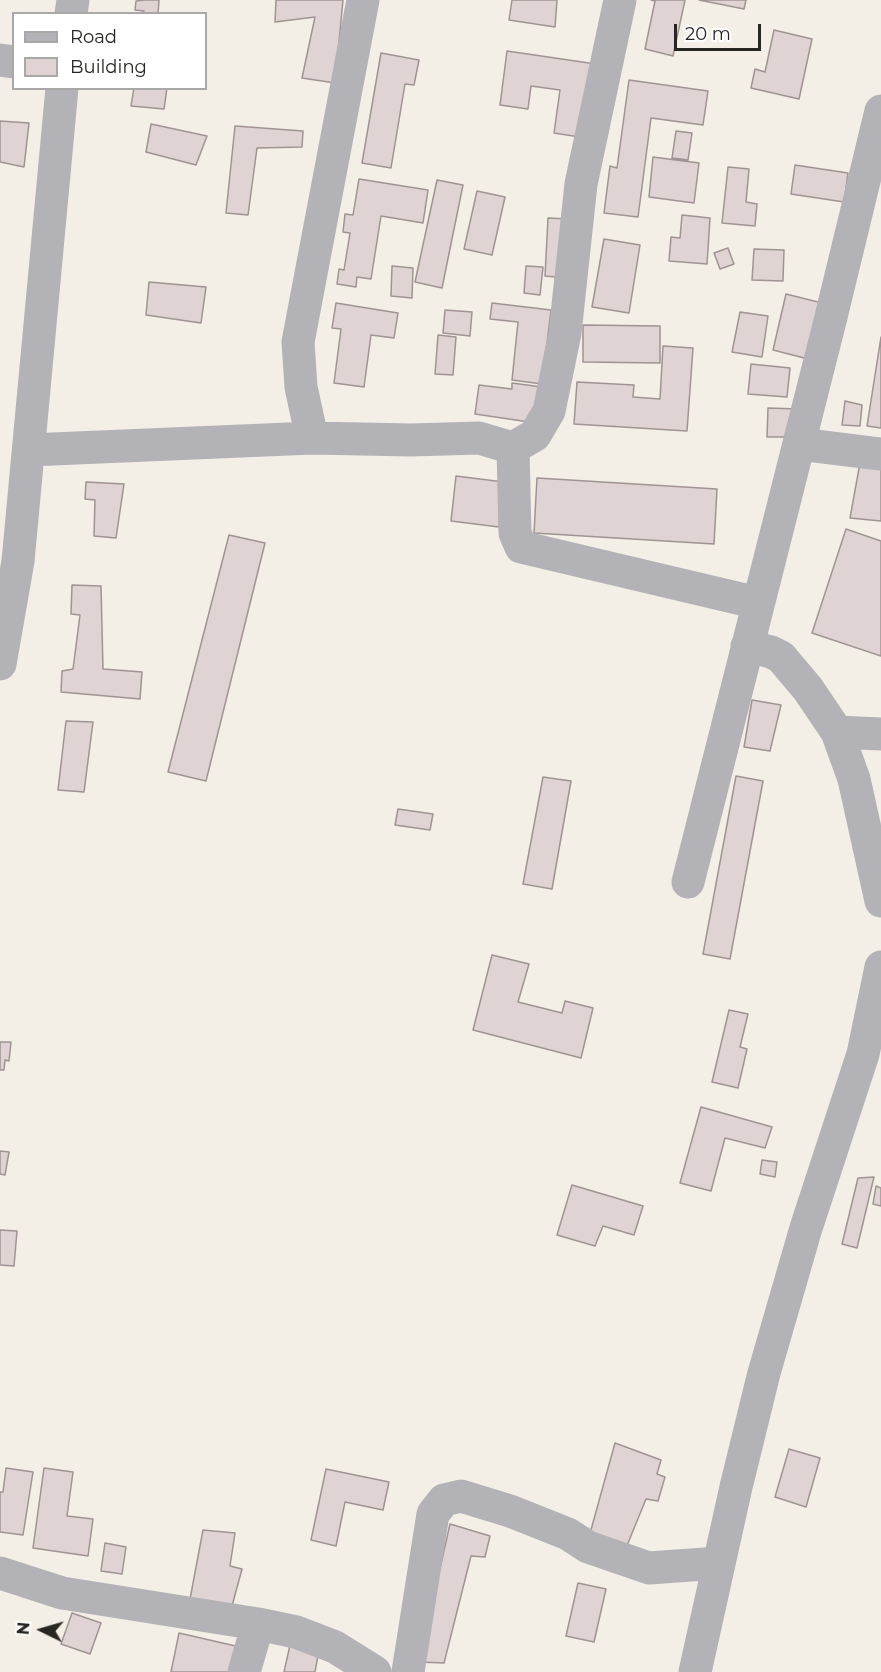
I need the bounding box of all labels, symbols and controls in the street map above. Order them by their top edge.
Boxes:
legend [12,12,207,90]
scale bar [677,12,764,50]
text: 20 m [685,23,731,45]
text: Road [70,26,117,48]
text: Building [70,56,147,78]
north arrow [12,1600,72,1660]
text: N [14,1621,34,1636]

